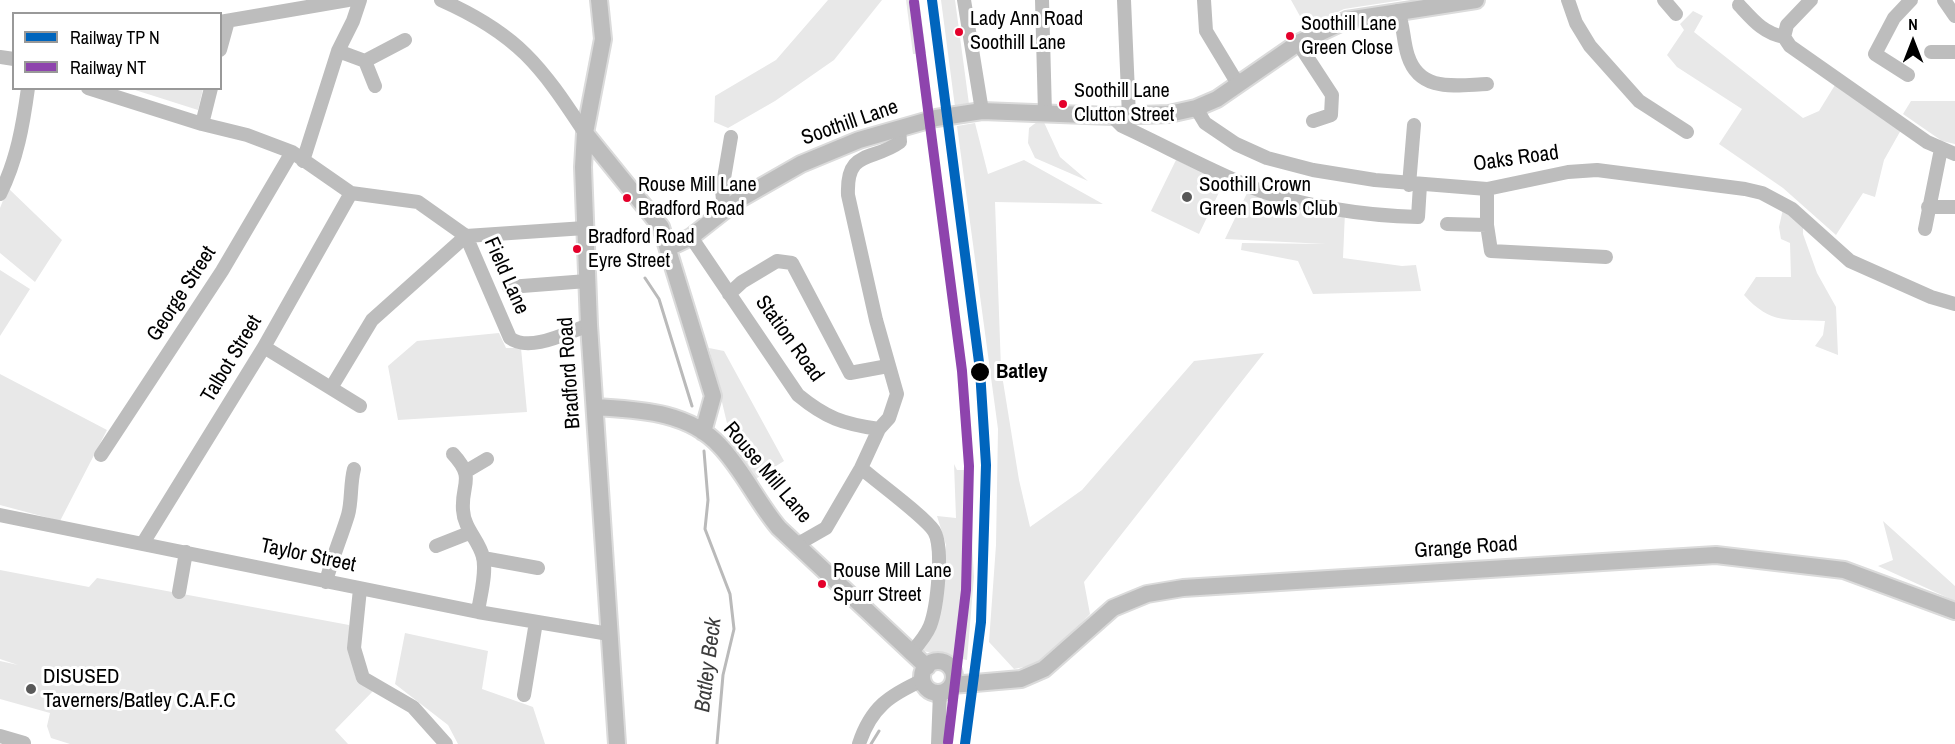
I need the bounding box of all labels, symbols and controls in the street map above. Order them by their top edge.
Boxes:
place label: Lady Ann Road Soothill Lane [970,8,1083,55]
legend [12,12,222,90]
north arrow [1883,12,1943,72]
place label: Soothill Lane Green Close [1301,13,1397,60]
text: N [1908,13,1918,35]
text: Railway TP N [70,25,160,50]
marker: Lady Ann Road Soothill Lane [953,26,965,38]
marker: Soothill Lane Green Close [1284,30,1296,42]
text: Railway NT [70,55,146,80]
place label: Soothill Lane Clutton Street [1074,80,1174,127]
street label: Soothill Lane [798,95,902,151]
marker: Soothill Lane Clutton Street [1057,98,1069,110]
street label: Oaks Road [1472,141,1560,177]
place label: Soothill Crown Green Bowls Club [1199,172,1338,222]
place label: Rouse Mill Lane Bradford Road [638,174,756,221]
marker: Soothill Crown Green Bowls Club [1180,190,1194,204]
marker: Rouse Mill Lane Bradford Road [621,192,633,204]
place label: Bradford Road Eyre Street [588,226,695,273]
street label: Field Lane [478,234,534,318]
street label: George Street [142,242,222,346]
marker: Bradford Road Eyre Street [571,243,583,255]
street label: Station Road [749,291,829,387]
street label: Talbot Street [196,311,268,407]
street label: Bradford Road [554,316,586,430]
place label: Batley [996,359,1048,385]
marker: Batley [969,361,991,383]
street label: Rouse Mill Lane [717,417,817,529]
street label: Grange Road [1414,532,1518,564]
street label: Taylor Street [258,534,358,578]
place label: Rouse Mill Lane Spurr Street [833,560,951,607]
marker: Rouse Mill Lane Spurr Street [816,578,828,590]
water label: Batley Beck [690,616,728,714]
place label: DISUSED Taverners/Batley C.A.F.C [43,664,236,714]
marker: DISUSED Taverners/Batley C.A.F.C [24,682,38,696]

